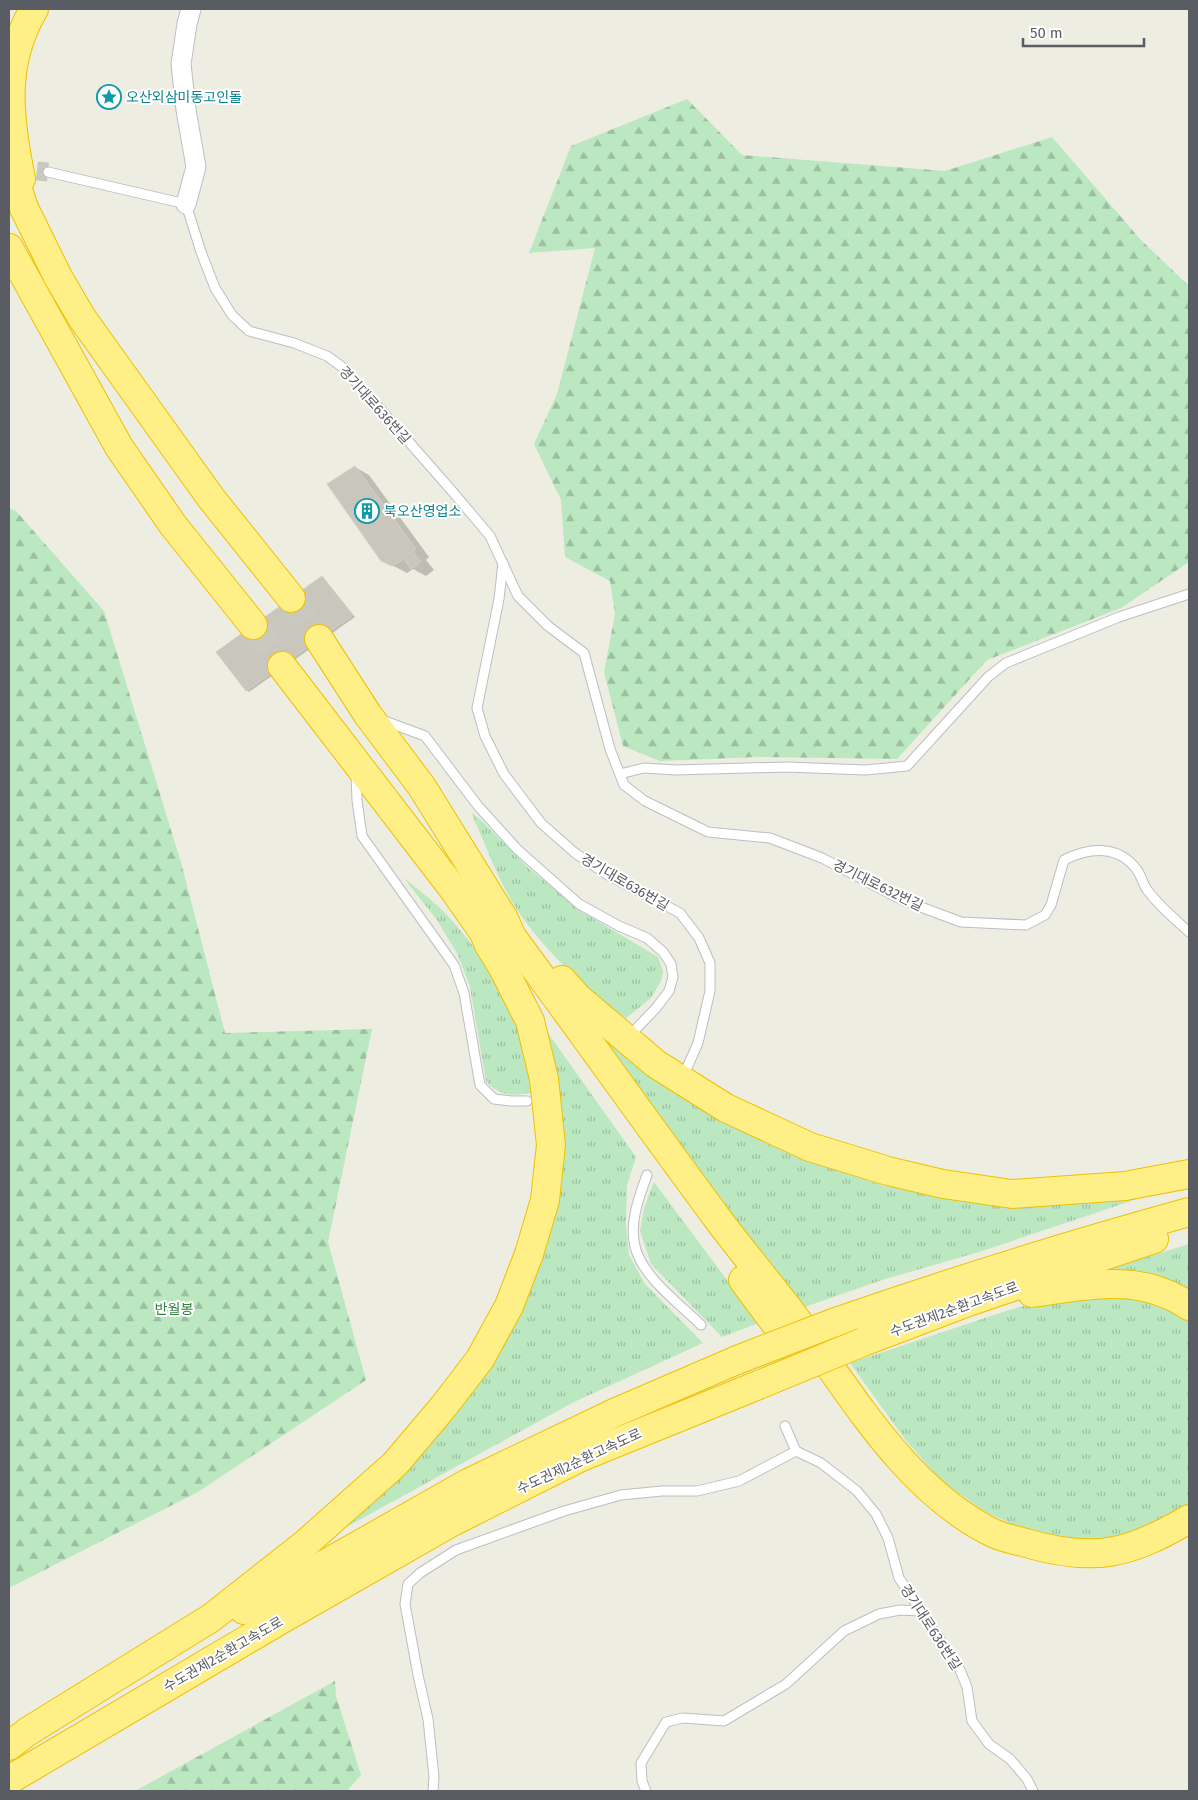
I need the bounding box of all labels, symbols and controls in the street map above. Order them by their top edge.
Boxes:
scale bar [1023,15,1144,47]
text: 50 m [1030,24,1063,42]
place icon: 오산외삼미동고인돌 [96,84,122,110]
place label: 오산외삼미동고인돌 [126,89,242,106]
street label: 경기대로636번길 [335,363,414,448]
building icon: 북오산영업소 [354,498,380,524]
place label: 북오산영업소 [384,503,461,520]
street label: 경기대로636번길 [578,850,672,915]
street label: 경기대로632번길 [830,856,926,915]
street label: 수도권제2순환고속도로 [887,1278,1021,1341]
park label: 반월봉 [155,1301,193,1318]
street label: 수도권제2순환고속도로 [514,1425,644,1498]
street label: 경기대로636번길 [896,1581,965,1673]
street label: 수도권제2순환고속도로 [160,1613,286,1696]

